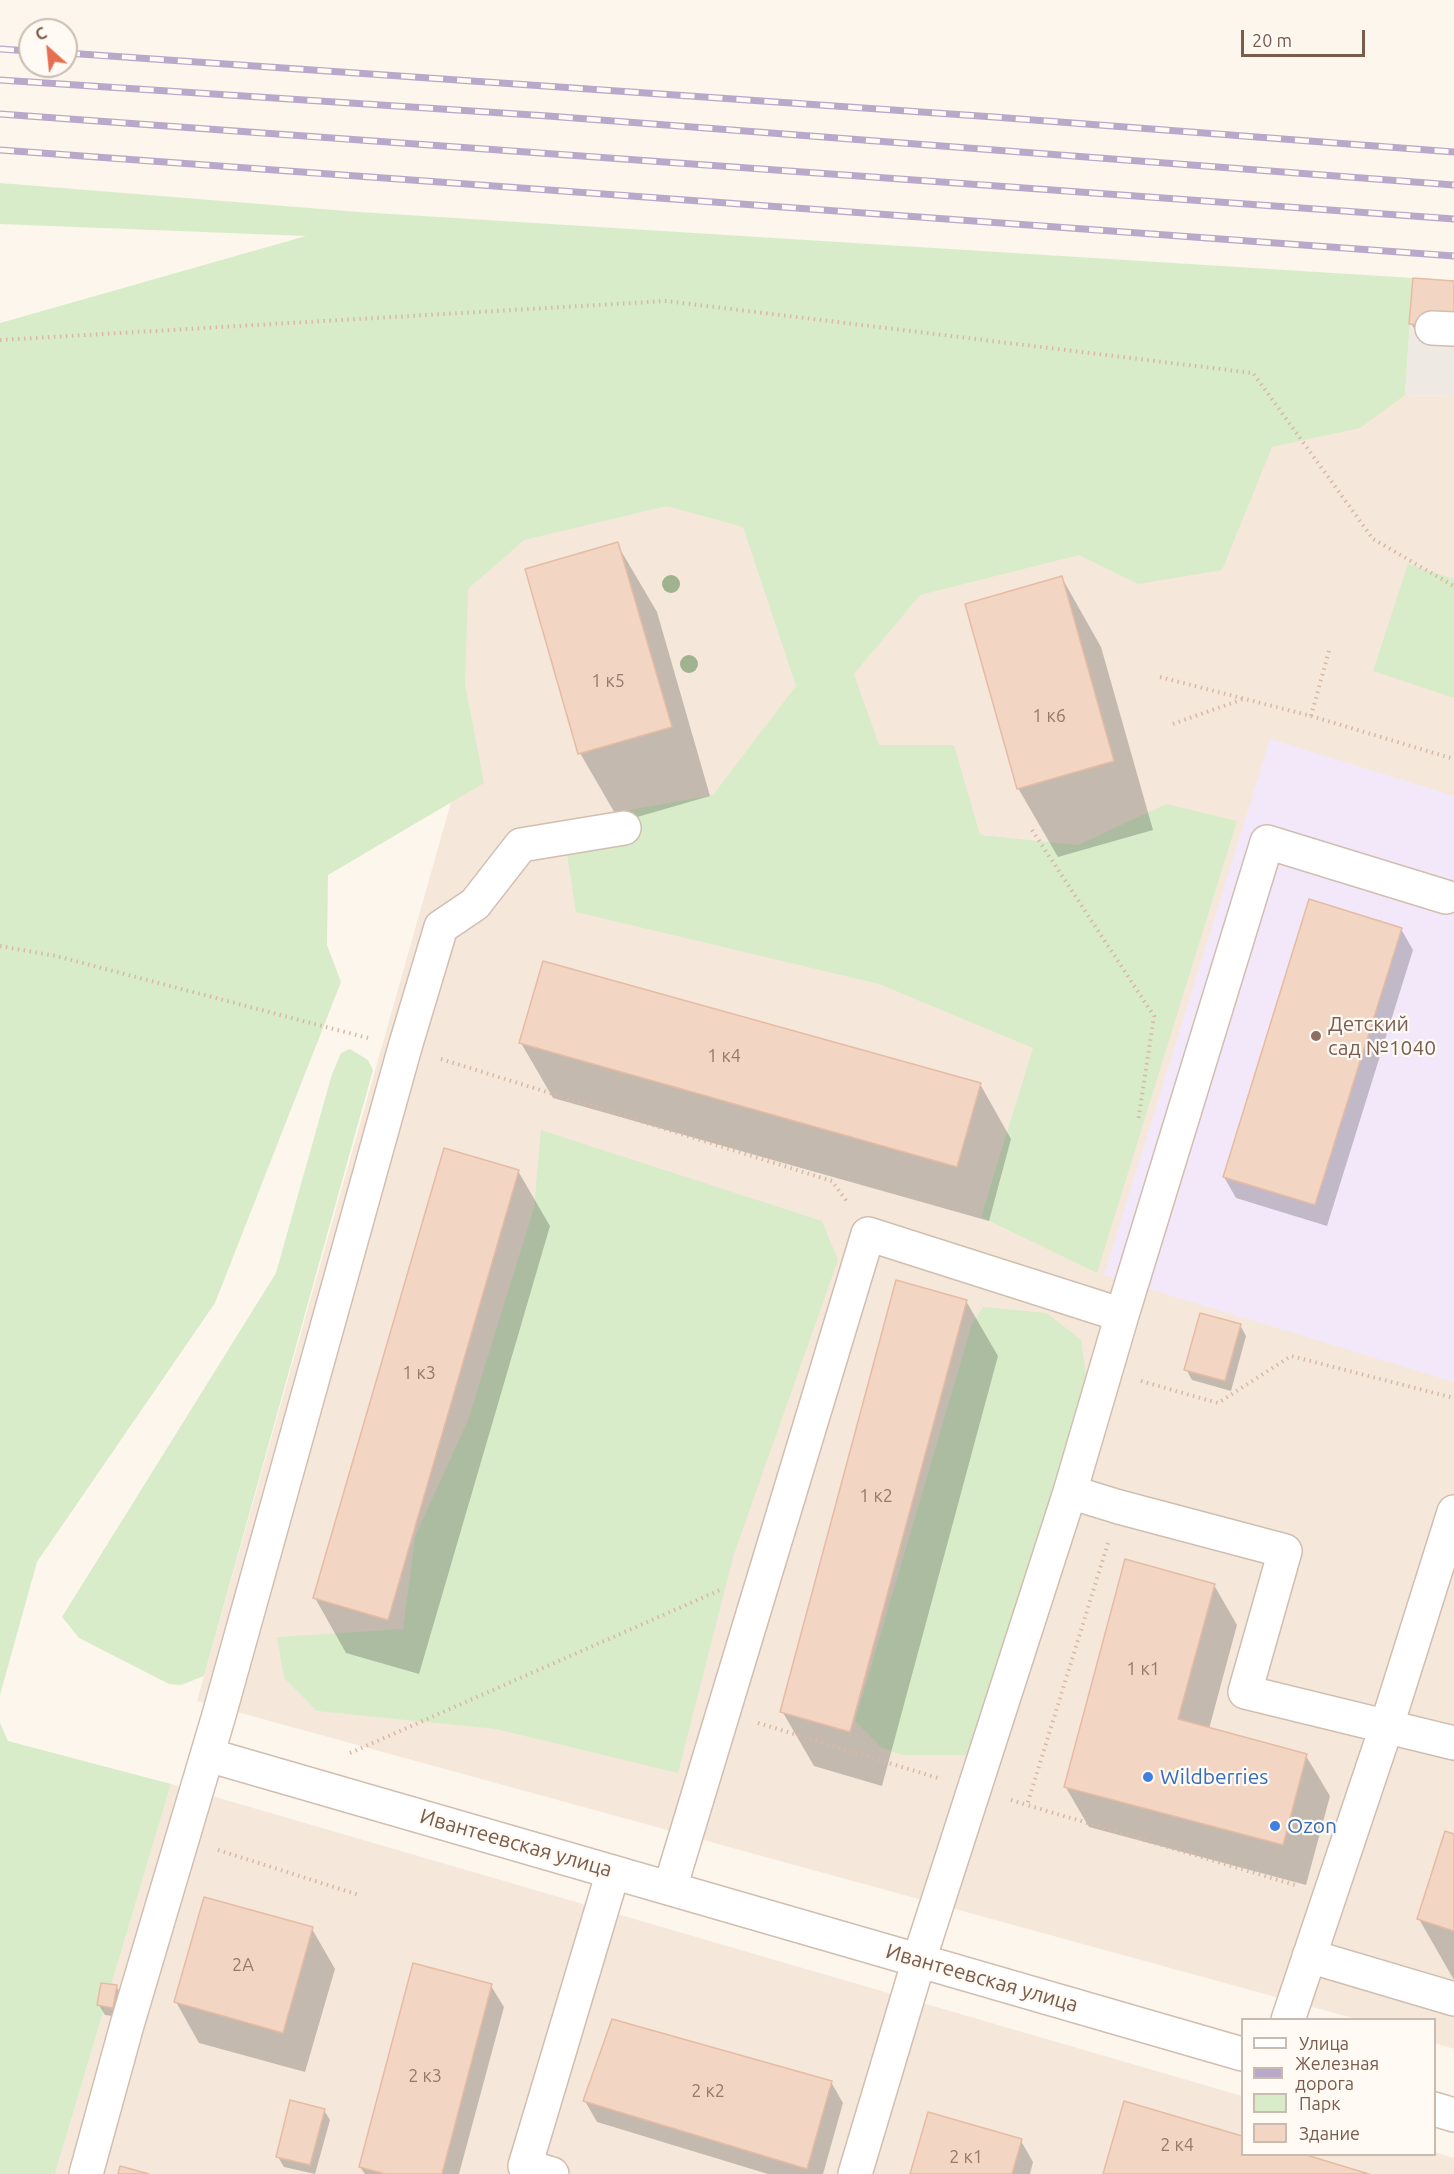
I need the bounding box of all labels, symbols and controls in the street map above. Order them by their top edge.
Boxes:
north arrow [18,18,78,78]
scale bar [1244,18,1368,56]
text: С [32,23,49,44]
text: 20 m [1252,30,1292,50]
house number: 1 к5 [591,670,625,692]
house number: 1 к6 [1032,705,1066,727]
place label: Детский сад №1040 [1328,1011,1436,1061]
marker: Детский сад №1040 [1309,1029,1323,1043]
house number: 1 к4 [707,1045,741,1067]
house number: 1 к3 [402,1362,436,1384]
house number: 1 к2 [859,1485,893,1507]
house number: 1 к1 [1126,1658,1160,1680]
place label: Wildberries [1160,1764,1268,1790]
marker: Wildberries [1141,1770,1155,1784]
street label: Ивантеевская улица [417,1804,615,1882]
place label: Ozon [1287,1813,1337,1839]
marker: Ozon [1268,1819,1282,1833]
street label: Ивантеевская улица [883,1939,1081,2017]
house number: 2А [232,1954,254,1976]
legend [1241,2018,1436,2156]
text: Улица [1299,2033,1349,2053]
text: Железная дорога [1295,2053,1379,2093]
house number: 2 к3 [408,2065,442,2087]
house number: 2 к2 [691,2080,725,2102]
text: Парк [1299,2093,1340,2113]
text: Здание [1299,2123,1360,2143]
house number: 2 к4 [1160,2134,1194,2156]
house number: 2 к1 [949,2146,983,2168]

